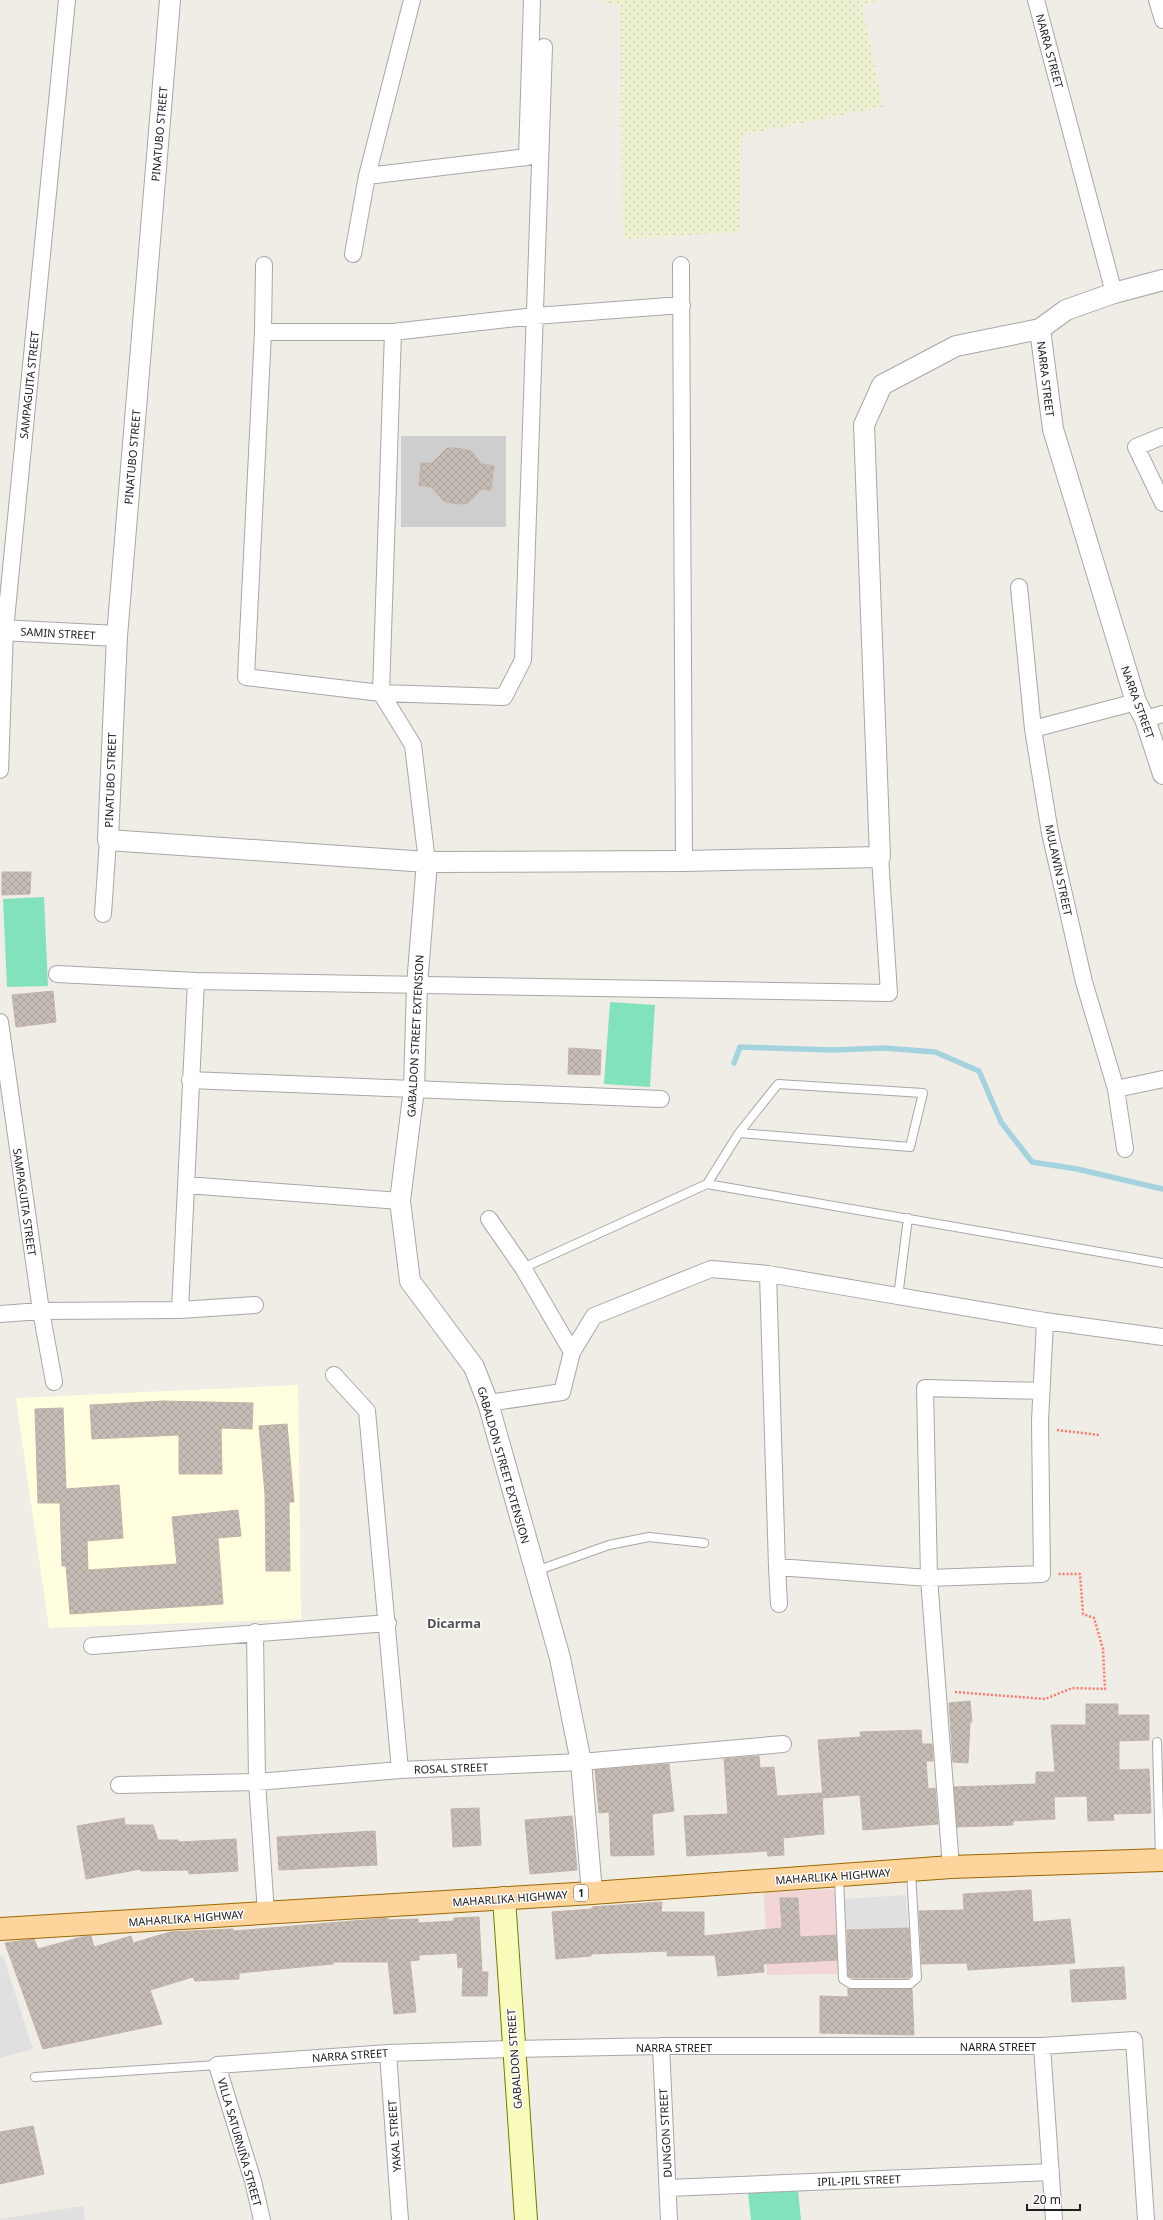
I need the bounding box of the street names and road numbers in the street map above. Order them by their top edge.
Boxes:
street label: NARRA STREET [1033,12,1067,90]
street label: PINATUBO STREET [147,86,171,182]
street label: SAMPAGUITA STREET [16,330,42,440]
street label: NARRA STREET [1034,340,1058,418]
street label: PINATUBO STREET [120,409,144,505]
street label: SAMIN STREET [20,624,96,642]
street label: NARRA STREET [1118,664,1158,740]
street label: PINATUBO STREET [101,732,119,828]
street label: MULAWIN STREET [1042,823,1076,917]
street label: GABALDON STREET EXTENSION [403,954,427,1118]
street label: SAMPAGUITA STREET [10,1147,40,1257]
street label: GABALDON STREET EXTENSION [474,1385,534,1545]
street label: ROSAL STREET [414,1759,488,1777]
street label: MAHARLIKA HIGHWAY [775,1864,892,1888]
road number: 1 [574,1885,588,1901]
street label: MAHARLIKA HIGHWAY [452,1886,569,1910]
street label: MAHARLIKA HIGHWAY [128,1906,245,1930]
street label: GABALDON STREET [503,2009,525,2109]
street label: NARRA STREET [960,2039,1036,2054]
street label: NARRA STREET [636,2040,712,2055]
street label: NARRA STREET [311,2045,389,2065]
street label: VILLA SATURNIÑA STREET [214,2076,266,2208]
street label: DUNGON STREET [655,2088,675,2178]
street label: YAKAL STREET [384,2099,404,2173]
street label: IPIL-IPIL STREET [817,2171,901,2189]

